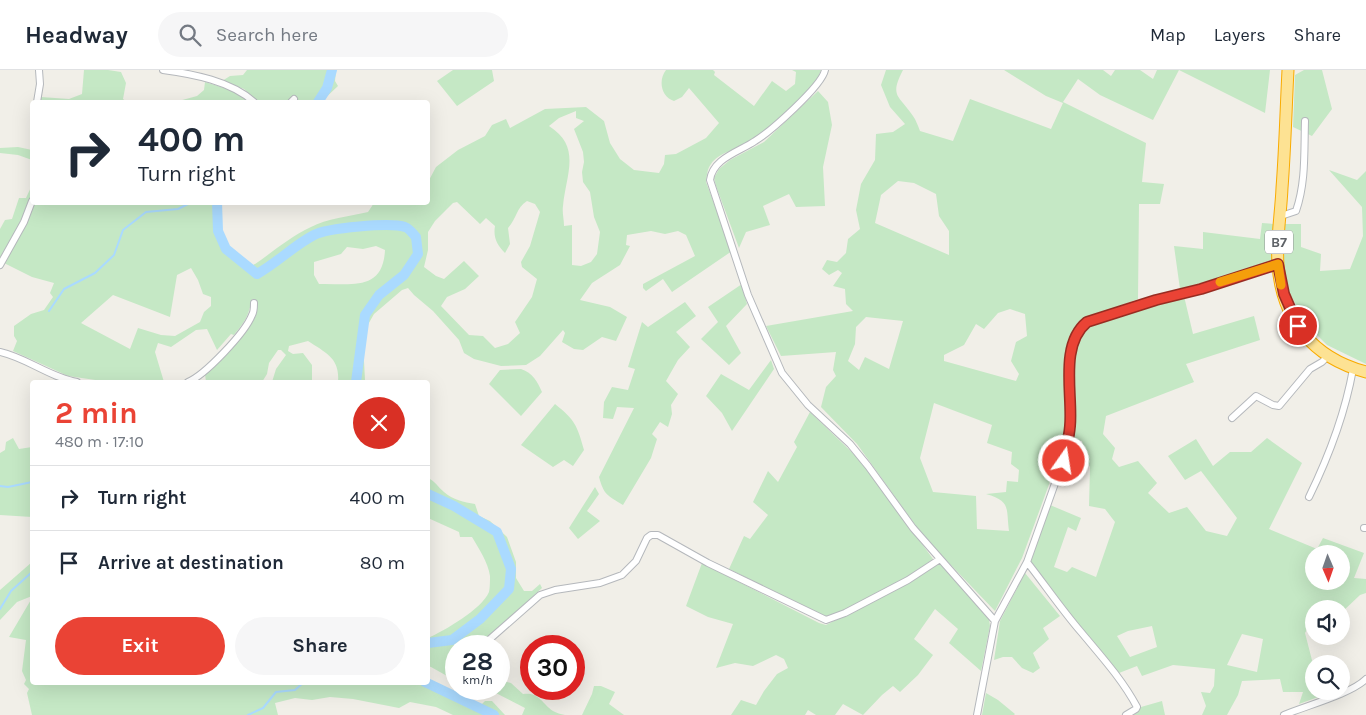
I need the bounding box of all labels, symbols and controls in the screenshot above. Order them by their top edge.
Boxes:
search box [158,12,508,57]
text: Headway [25,21,128,49]
icon: search [176,21,204,49]
text: Search here [216,24,318,46]
text: Map [1150,24,1186,46]
text: Layers [1214,24,1266,46]
text: Share [1294,24,1341,46]
text: 400 m [138,119,245,160]
icon: right [55,120,120,185]
text: Turn right [138,161,236,187]
road number: B7 [1265,230,1293,253]
pin [1277,305,1319,347]
icon: arrive [1284,312,1312,340]
text: 2 min [55,395,138,431]
button: close [353,397,405,449]
text: 480 m · 17:10 [55,432,144,451]
position arrow [1037,434,1089,486]
icon: right [55,484,83,512]
text: Turn right [98,487,187,509]
text: 400 m [350,487,405,509]
north arrow [1305,545,1350,590]
map controls [1305,545,1350,700]
icon: arrive [55,549,83,577]
text: Arrive at destination [98,552,284,574]
text: 80 m [360,552,405,574]
button: sound [1305,600,1350,645]
button: Exit [55,617,225,675]
button: Share [235,617,405,675]
speed limit sign: 30 [520,635,585,700]
text: 28 [462,647,493,676]
button: search [1305,655,1350,700]
text: km/h [462,673,493,687]

